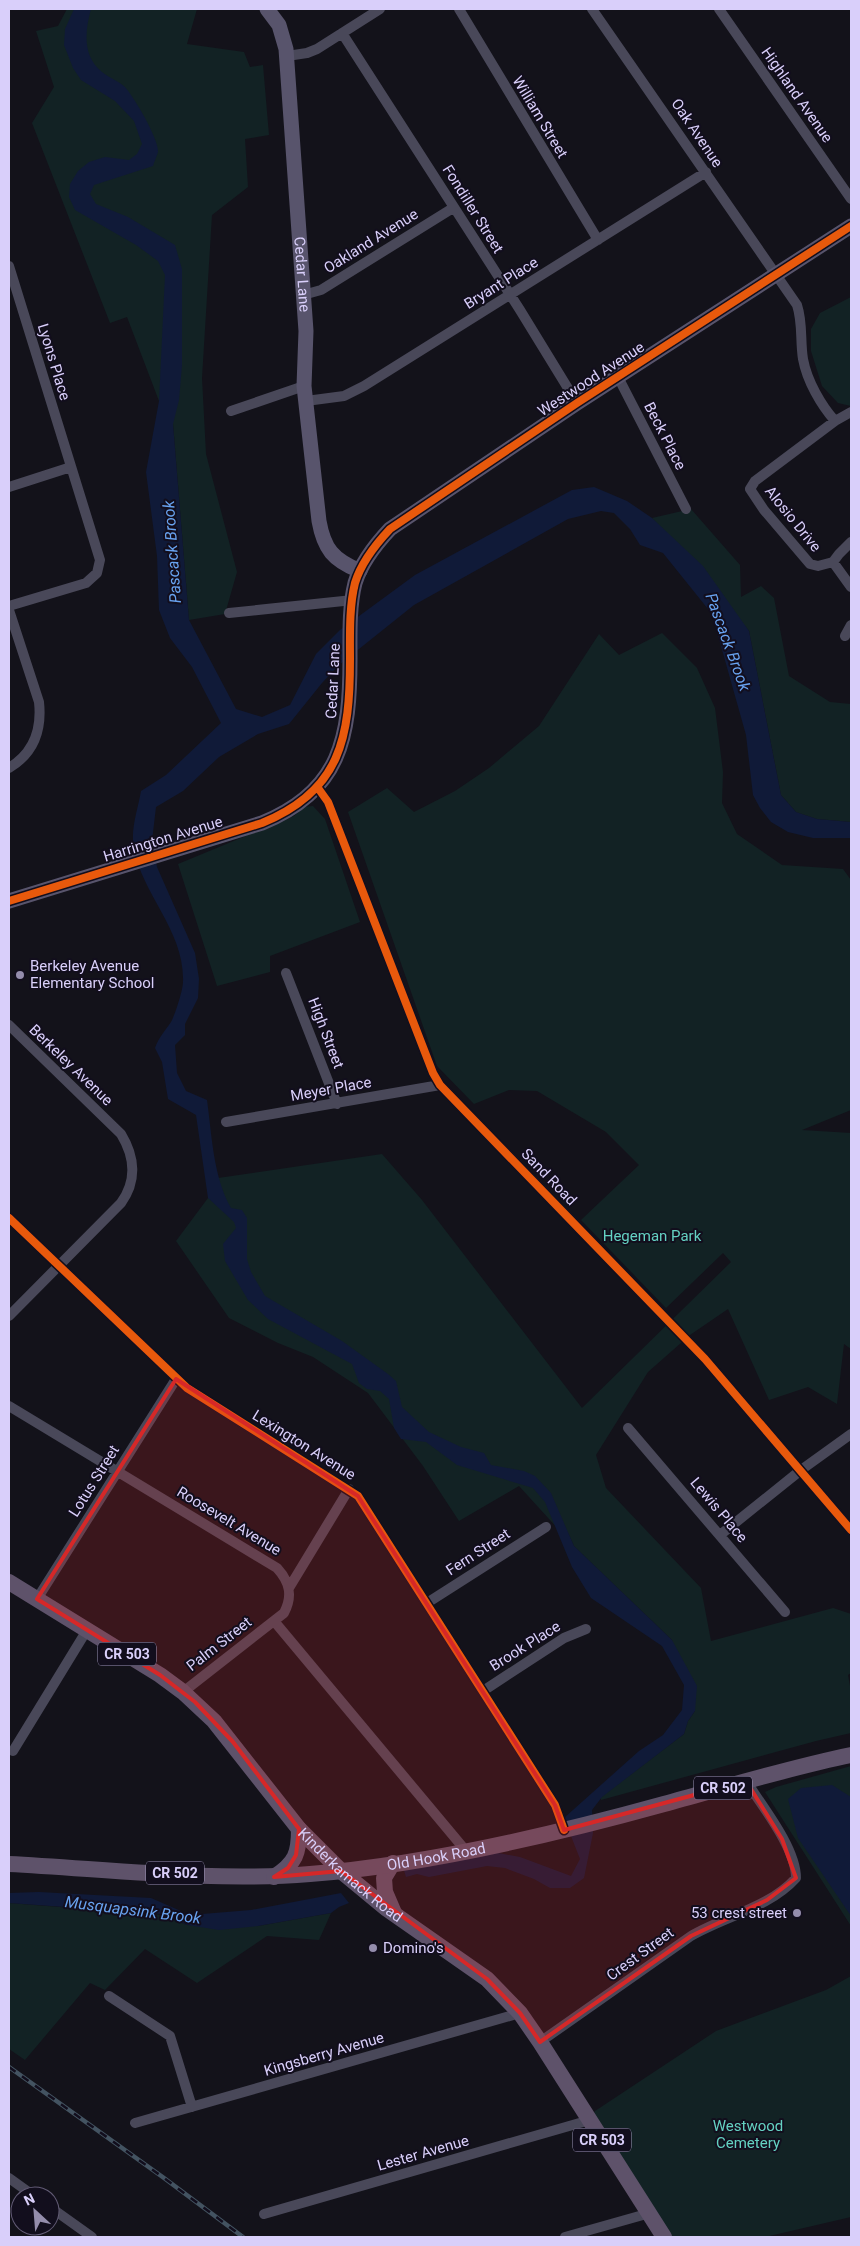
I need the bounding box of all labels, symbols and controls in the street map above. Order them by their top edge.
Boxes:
street label: Highland Avenue [757,44,837,146]
street label: William Street [508,73,572,161]
street label: Oak Avenue [667,95,727,171]
street label: Fondiller Street [439,162,507,257]
street label: Oakland Avenue [321,205,421,277]
street label: Cedar Lane [290,236,314,313]
street label: Bryant Place [461,253,541,313]
street label: Lyons Place [34,321,74,403]
street label: Westwood Avenue [534,338,648,420]
street label: Beck Place [640,399,690,473]
street label: Alosio Drive [761,482,825,556]
water label: Pascack Brook [159,499,185,604]
water label: Pascack Brook [701,590,755,695]
street label: Cedar Lane [322,643,344,719]
street label: Harrington Avenue [101,812,225,866]
place label: Berkeley Avenue Elementary School [30,957,154,992]
marker: Berkeley Avenue Elementary School [14,969,26,981]
street label: High Street [304,995,348,1071]
street label: Berkeley Avenue [25,1021,117,1109]
street label: Meyer Place [289,1073,373,1105]
street label: Sand Road [518,1145,580,1209]
park label: Hegeman Park [603,1227,702,1245]
street label: Lexington Avenue [249,1406,359,1484]
street label: Lotus Street [65,1442,123,1520]
street label: Lewis Place [687,1474,751,1546]
street label: Roosevelt Avenue [174,1483,284,1559]
street label: Fern Street [443,1525,513,1579]
street label: Palm Street [183,1613,255,1675]
street label: Brook Place [486,1617,564,1675]
road number: CR 503 [98,1642,156,1666]
road number: CR 502 [694,1776,752,1800]
street label: Kinderkamack Road [294,1824,406,1926]
street label: Old Hook Road [386,1839,487,1874]
road number: CR 502 [146,1862,204,1885]
water label: Musquapsink Brook [64,1892,203,1928]
place label: 53 crest street [691,1904,787,1922]
marker: 53 crest street [791,1907,803,1919]
street label: Crest Street [603,1924,677,1984]
place label: Domino's [383,1939,444,1957]
marker: Domino's [367,1942,379,1954]
street label: Kingsberry Avenue [262,2028,386,2080]
park label: Westwood Cemetery [713,2117,783,2152]
road number: CR 503 [573,2128,631,2152]
street label: Lester Avenue [375,2131,471,2175]
north arrow [10,2186,60,2236]
text: N [21,2190,37,2209]

